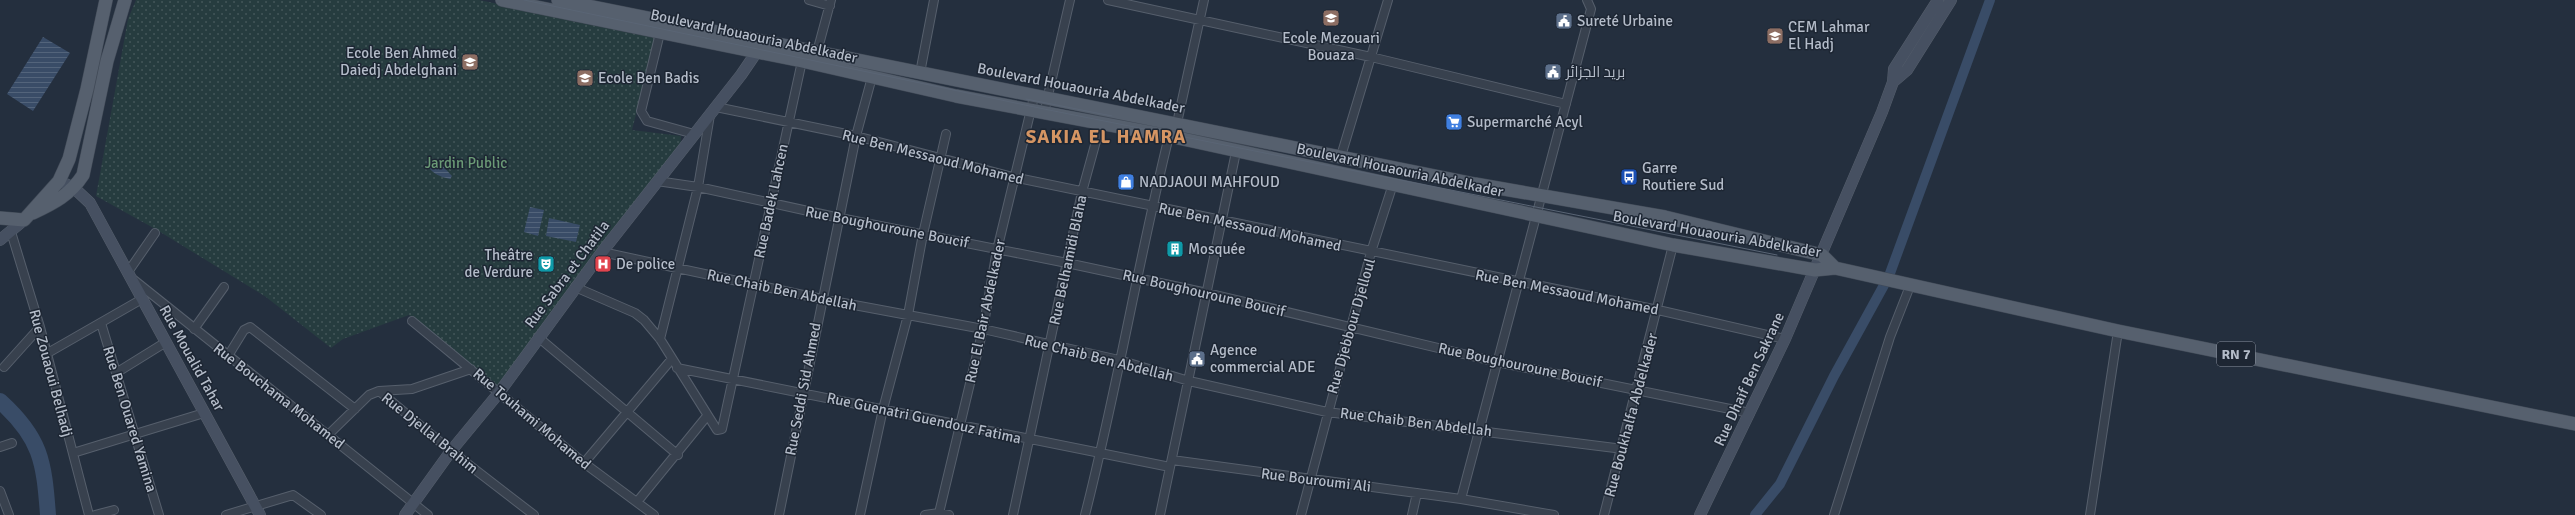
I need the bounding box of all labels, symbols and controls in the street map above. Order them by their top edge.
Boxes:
street label: Boulevard Houaouria Abdelkader [649,5,860,67]
school or university icon: Ecole Mezouari Bouaza [1321,8,1341,28]
public building icon: Sureté Urbaine [1554,11,1574,31]
place label: Sureté Urbaine [1577,12,1673,30]
place label: CEM Lahmar El Hadj [1788,18,1870,53]
school or university icon: CEM Lahmar El Hadj [1765,26,1785,46]
place label: Ecole Mezouari Bouaza [1282,29,1380,64]
place label: Ecole Ben Ahmed Daiedj Abdelghani [340,44,457,79]
school or university icon: Ecole Ben Ahmed Daiedj Abdelghani [460,52,480,72]
street label: Boulevard Houaouria Abdelkader [976,59,1187,117]
public building icon: بريد الجزائر [1543,62,1563,82]
place label: بريد الجزائر [1565,63,1625,81]
school or university icon: Ecole Ben Badis [575,68,595,88]
place label: Ecole Ben Badis [598,69,700,87]
supermarket icon: Supermarché Acyl [1444,112,1464,132]
place label: Supermarché Acyl [1467,113,1583,131]
district label: SAKIA EL HAMRA [1026,125,1186,149]
street label: Rue Ben Messaoud Mohamed [840,126,1026,188]
street label: Boulevard Houaouria Abdelkader [1295,139,1506,201]
street label: Rue Badek Lahcen [750,142,792,260]
park label: Jardin Public [425,154,507,172]
place label: Garre Routiere Sud [1642,159,1724,194]
bus stop icon: Garre Routiere Sud [1619,167,1639,187]
shop icon: NADJAOUI MAHFOUD [1116,172,1136,192]
place label: NADJAOUI MAHFOUD [1139,173,1280,191]
street label: Rue Belhamidi Blaha [1045,193,1091,327]
street label: Rue Ben Messaoud Mohamed [1157,199,1343,255]
street label: Rue Boughouroune Boucif [804,202,971,252]
street label: Boulevard Houaouria Abdelkader [1611,207,1823,261]
street label: Rue Sabra et Chatila [521,217,613,331]
street label: Rue El Bair Abdelkader [961,237,1009,384]
building icon: Mosquée [1165,239,1185,259]
place label: Mosquée [1188,240,1246,258]
place label: Theâtre de Verdure [465,246,533,281]
theatre icon: Theâtre de Verdure [536,254,556,274]
hospital icon: De police [593,254,613,274]
place label: De police [616,255,675,273]
street label: Rue Djebbour Djelloul [1323,256,1379,396]
street label: Rue Chaib Ben Abdellah [705,265,859,315]
street label: Rue Ben Messaoud Mohamed [1474,265,1660,319]
street label: Rue Boughouroune Boucif [1121,266,1288,321]
street label: Rue Moualid Tahar [155,302,229,414]
street label: Rue Zouaoui Belhadj [25,307,77,439]
street label: Rue Dhaif Ben Sakrane [1710,309,1788,449]
street label: Rue Seddi Sid Ahmed [781,321,825,457]
street label: Rue Boukhalfa Abdelkader [1600,330,1662,499]
street label: Rue Chaib Ben Abdellah [1023,331,1175,385]
street label: Rue Bouchama Mohamed [210,339,348,453]
street label: Rue Boughouroune Boucif [1437,339,1604,391]
place label: Agence commercial ADE [1210,341,1315,376]
road number: RN 7 [2217,342,2255,366]
street label: Rue Ben Ouared Yamina [99,344,161,494]
public building icon: Agence commercial ADE [1187,349,1207,369]
street label: Rue Touhami Mohamed [470,365,595,473]
street label: Rue Djellal Brahim [378,389,482,477]
street label: Rue Guenatri Guendouz Fatima [825,389,1023,447]
street label: Rue Chaib Ben Abdellah [1339,404,1493,440]
street label: Rue Bouroumi Ali [1260,464,1372,496]

